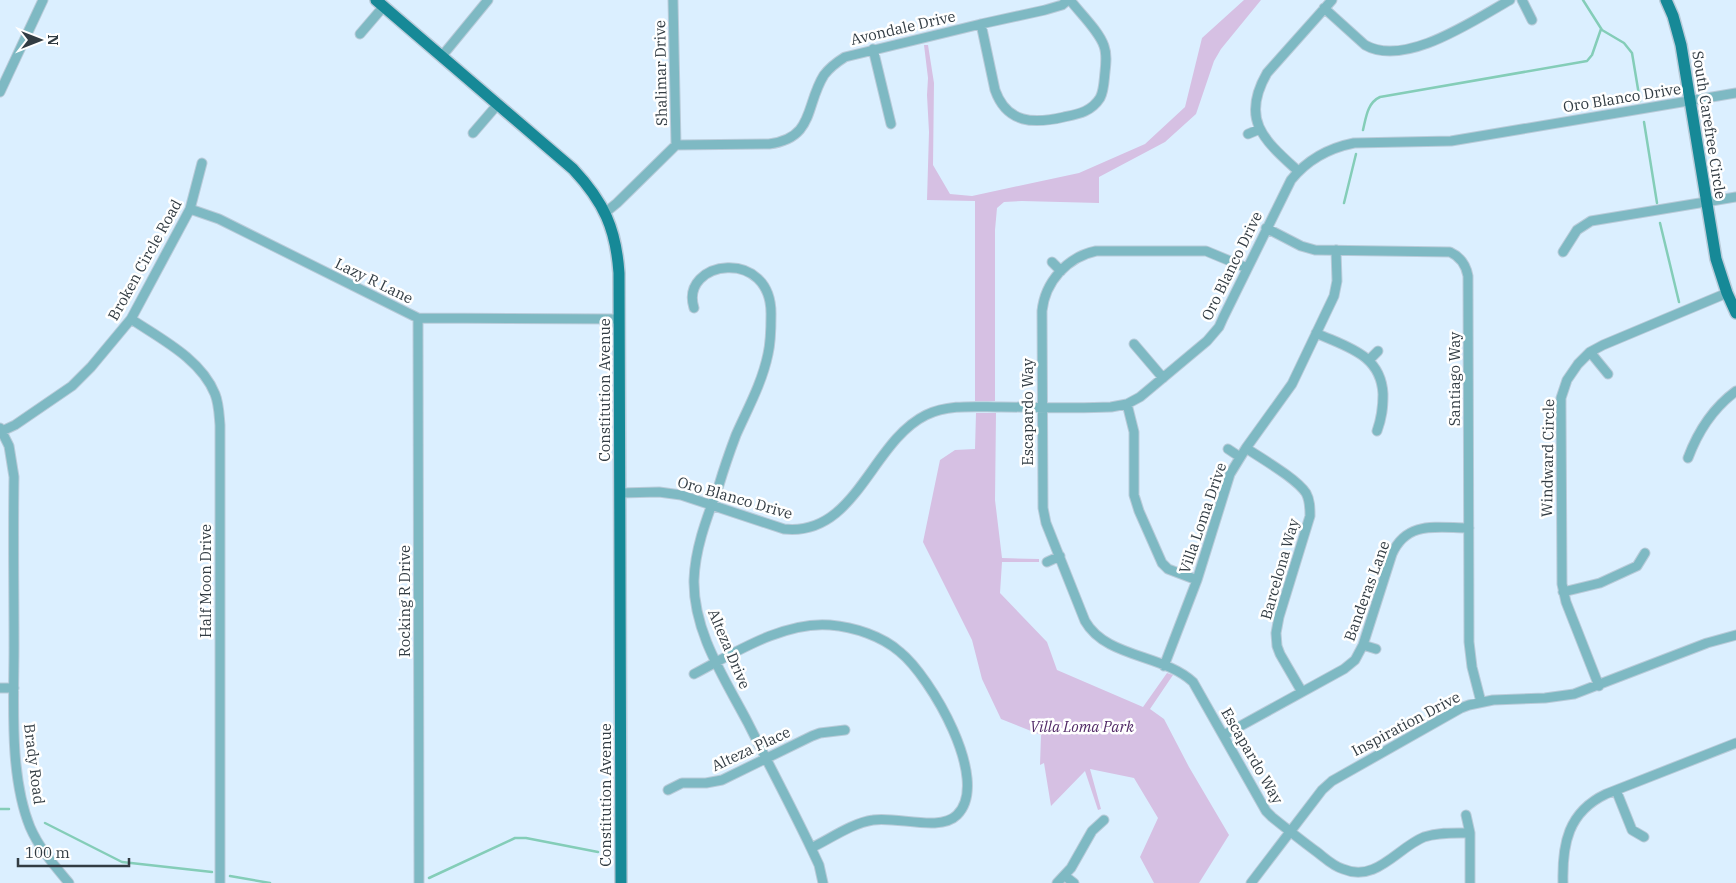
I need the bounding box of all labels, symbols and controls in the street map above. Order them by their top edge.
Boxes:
street label: Avondale Drive [849,6,957,49]
north arrow [15,15,65,65]
street label: Shalimar Drive [650,20,671,126]
text: N [44,34,62,46]
street label: South Carefree Circle [1688,49,1731,200]
street label: Oro Blanco Drive [1562,79,1682,116]
street label: Broken Circle Road [103,196,186,324]
street label: Oro Blanco Drive [1197,208,1266,323]
street label: Lazy R Lane [332,253,416,308]
street label: Constitution Avenue [595,318,614,462]
street label: Santiago Way [1445,332,1464,426]
street label: Escapardo Way [1018,358,1037,466]
street label: Windward Circle [1537,399,1558,517]
street label: Villa Loma Drive [1175,460,1230,576]
street label: Oro Blanco Drive [675,472,795,523]
street label: Barcelona Way [1256,516,1303,622]
street label: Half Moon Drive [196,524,215,638]
street label: Banderas Lane [1340,538,1393,644]
street label: Rocking R Drive [395,545,414,657]
street label: Alteza Drive [704,606,755,692]
street label: Inspiration Drive [1348,687,1463,760]
street label: Escapardo Way [1217,704,1288,807]
park label: Villa Loma Park [1030,717,1134,736]
street label: Brady Road [20,722,49,805]
street label: Alteza Place [708,722,793,775]
street label: Constitution Avenue [596,723,615,867]
scale bar [18,836,129,868]
text: 100 m [25,843,70,862]

